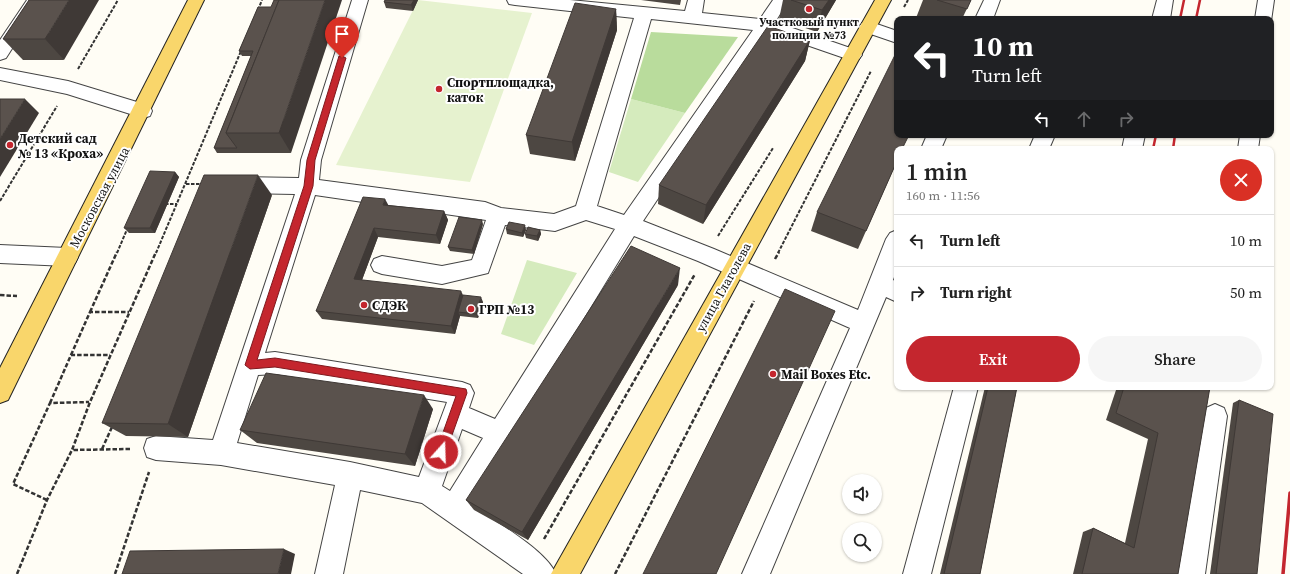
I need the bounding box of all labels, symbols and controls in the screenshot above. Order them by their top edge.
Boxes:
marker: Участковый пункт полиции №73 [804,4,814,14]
place label: Участковый пункт полиции №73 [759,15,859,43]
pin [325,17,359,58]
icon: arrive [331,23,353,45]
text: 10 m [972,27,1034,65]
icon: left [906,32,958,84]
text: Turn left [972,63,1042,88]
place label: Спортплощадка, каток [447,74,554,106]
marker: Спортплощадка, каток [434,84,444,94]
icon: left [1031,108,1053,130]
icon: ahead [1073,108,1095,130]
icon: right [1115,108,1137,130]
place label: Детский сад № 13 «Кроха» [17,130,103,162]
marker: Детский сад № 13 «Кроха» [5,140,15,150]
street label: Московская улица [66,143,133,251]
text: 1 min [906,155,968,188]
button: close [1220,159,1262,201]
text: 160 m · 11:56 [906,187,980,204]
icon: left [906,230,928,252]
text: Turn left [940,230,1000,251]
text: 10 m [1230,230,1262,251]
street label: улица Глаголева [692,239,755,335]
icon: right [906,282,928,304]
text: Turn right [940,282,1012,303]
text: 50 m [1230,282,1262,303]
place label: СДЭК [372,297,407,314]
marker: СДЭК [359,300,369,310]
place label: ГРП №13 [479,301,534,318]
marker: ГРП №13 [466,304,476,314]
button: Exit [906,336,1080,382]
button: Share [1088,336,1262,382]
place label: Mail Boxes Etc. [781,366,871,383]
marker: Mail Boxes Etc. [768,369,778,379]
position arrow [420,431,462,473]
map controls [842,474,882,562]
button: sound [842,474,882,514]
button: search [842,522,882,562]

